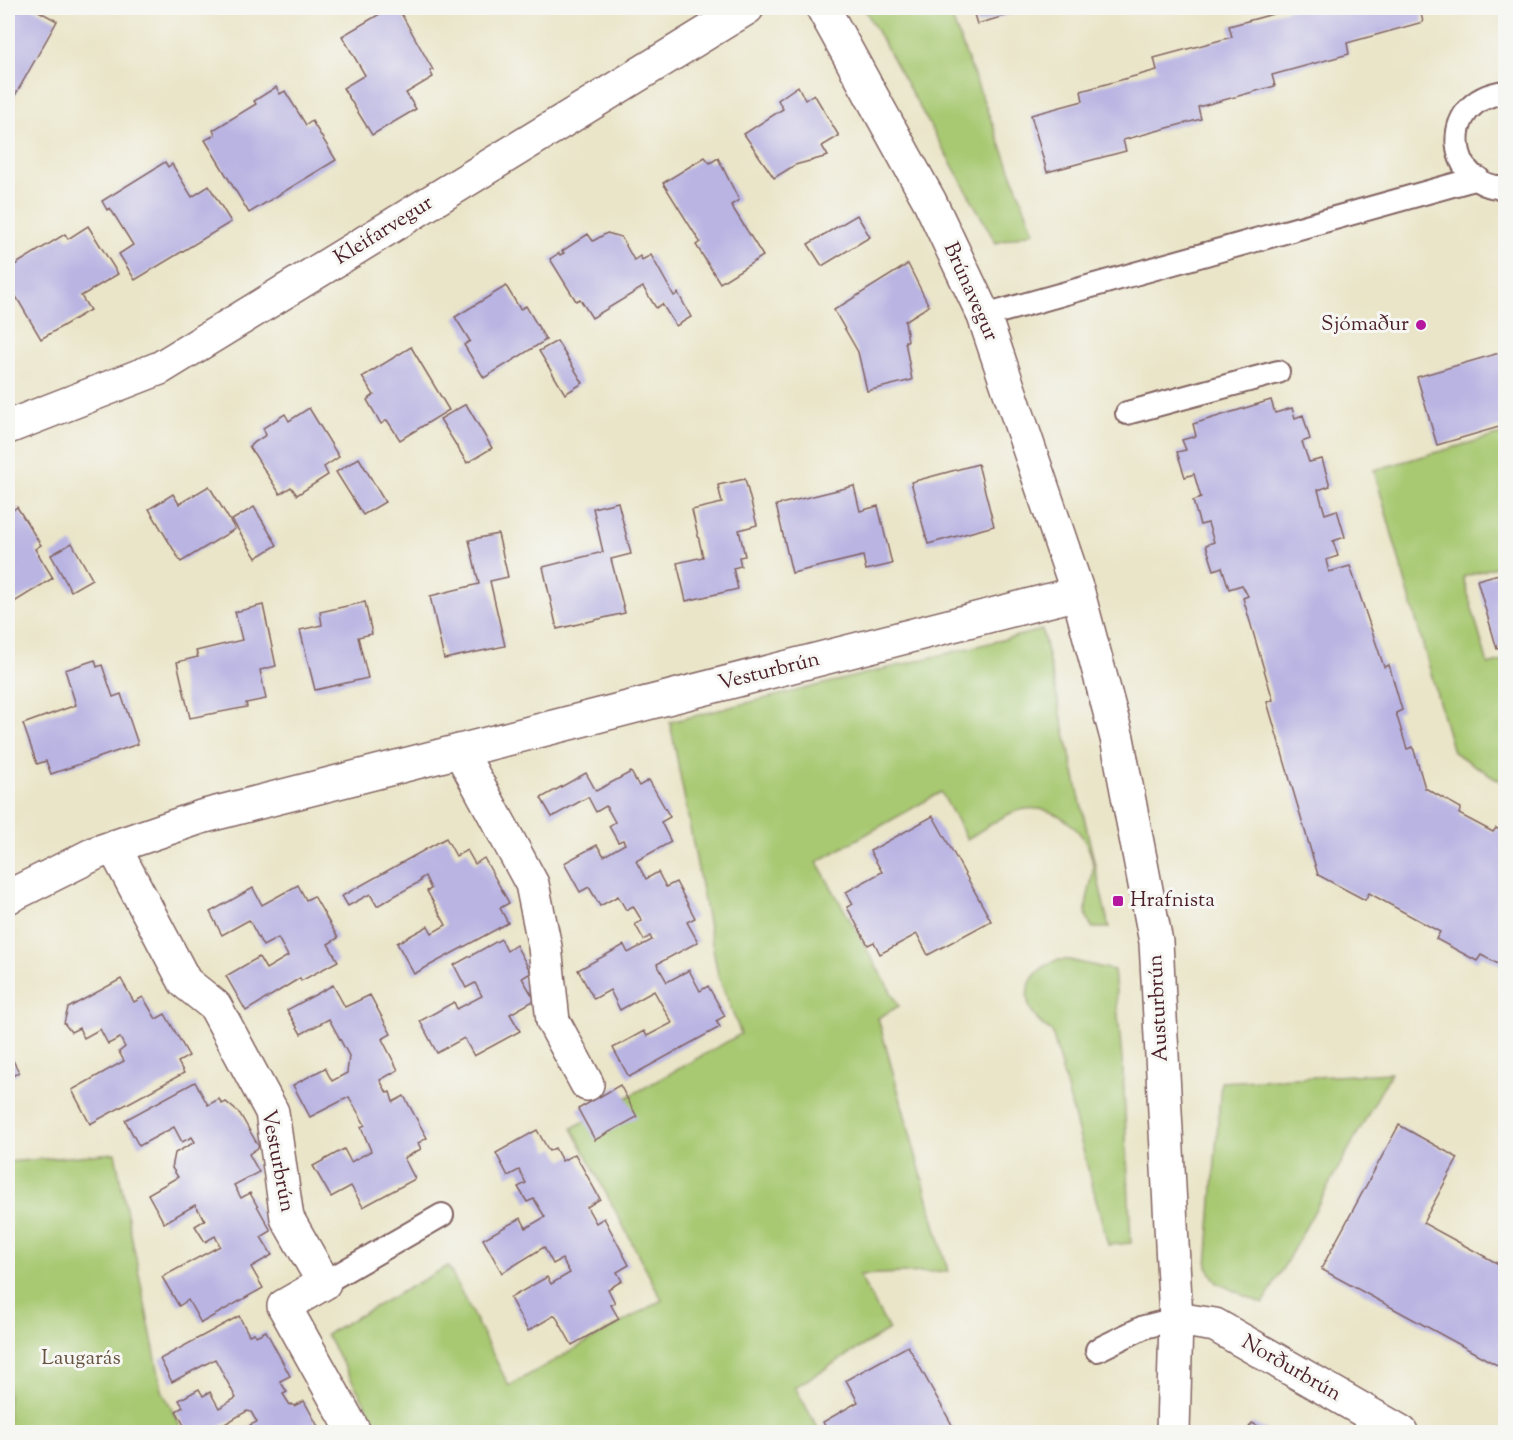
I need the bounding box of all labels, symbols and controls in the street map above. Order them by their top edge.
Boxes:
street label: Kleifarvegur [329,189,439,273]
street label: Brúnavegur [935,238,1005,346]
place label: Sjómaður [1321,310,1409,340]
marker: Sjómaður [1414,318,1428,332]
street label: Vesturbrún [715,645,823,699]
place label: Hrafnista [1130,886,1215,916]
marker: Hrafnista [1111,894,1125,908]
street label: Austurbrún [1141,954,1177,1062]
street label: Vesturbrún [252,1107,302,1215]
street label: Norðurbrún [1235,1328,1347,1410]
park label: Laugarás [41,1344,121,1374]

